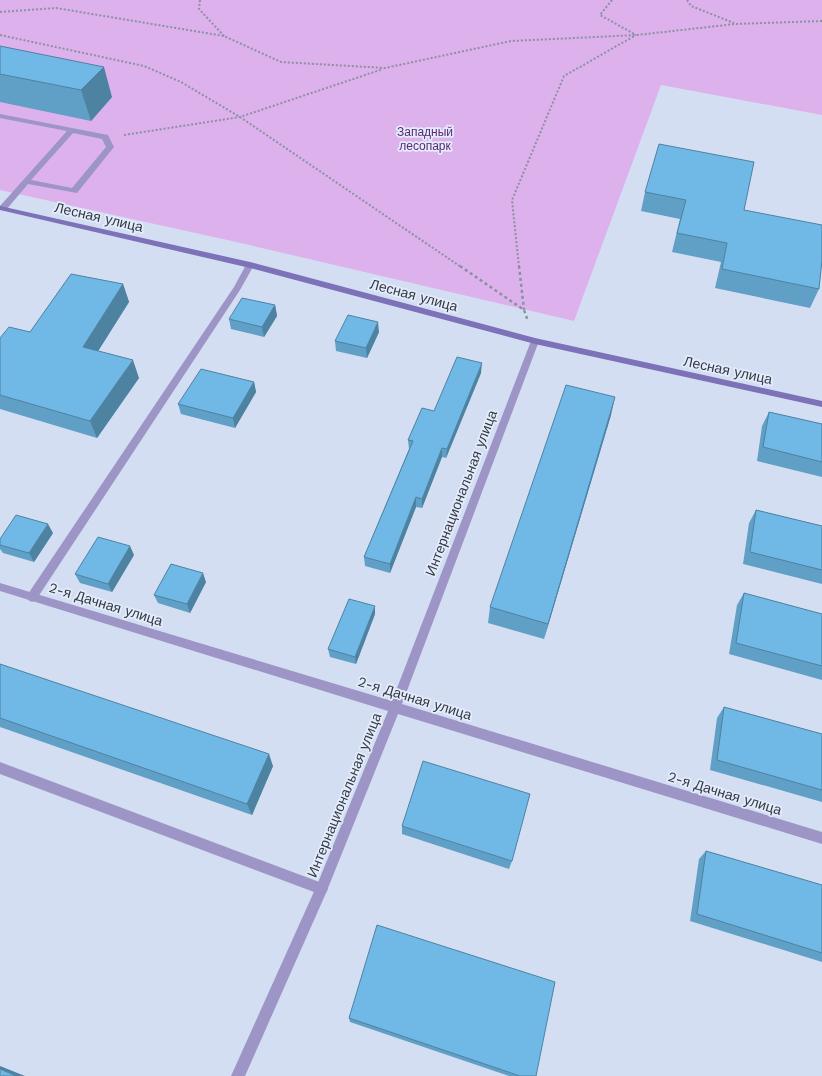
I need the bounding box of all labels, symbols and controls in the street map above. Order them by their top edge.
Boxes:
park label: Западный лесопарк [397,125,453,153]
street label: Лесная улица [53,199,145,235]
street label: Лесная улица [368,276,460,314]
street label: Лесная улица [682,353,774,387]
street label: Интернациональная улица [422,408,500,578]
street label: 2-я Дачная улица [47,579,165,629]
street label: 2-я Дачная улица [356,673,474,723]
street label: Интернациональная улица [304,710,384,880]
street label: 2-я Дачная улица [666,768,784,818]

